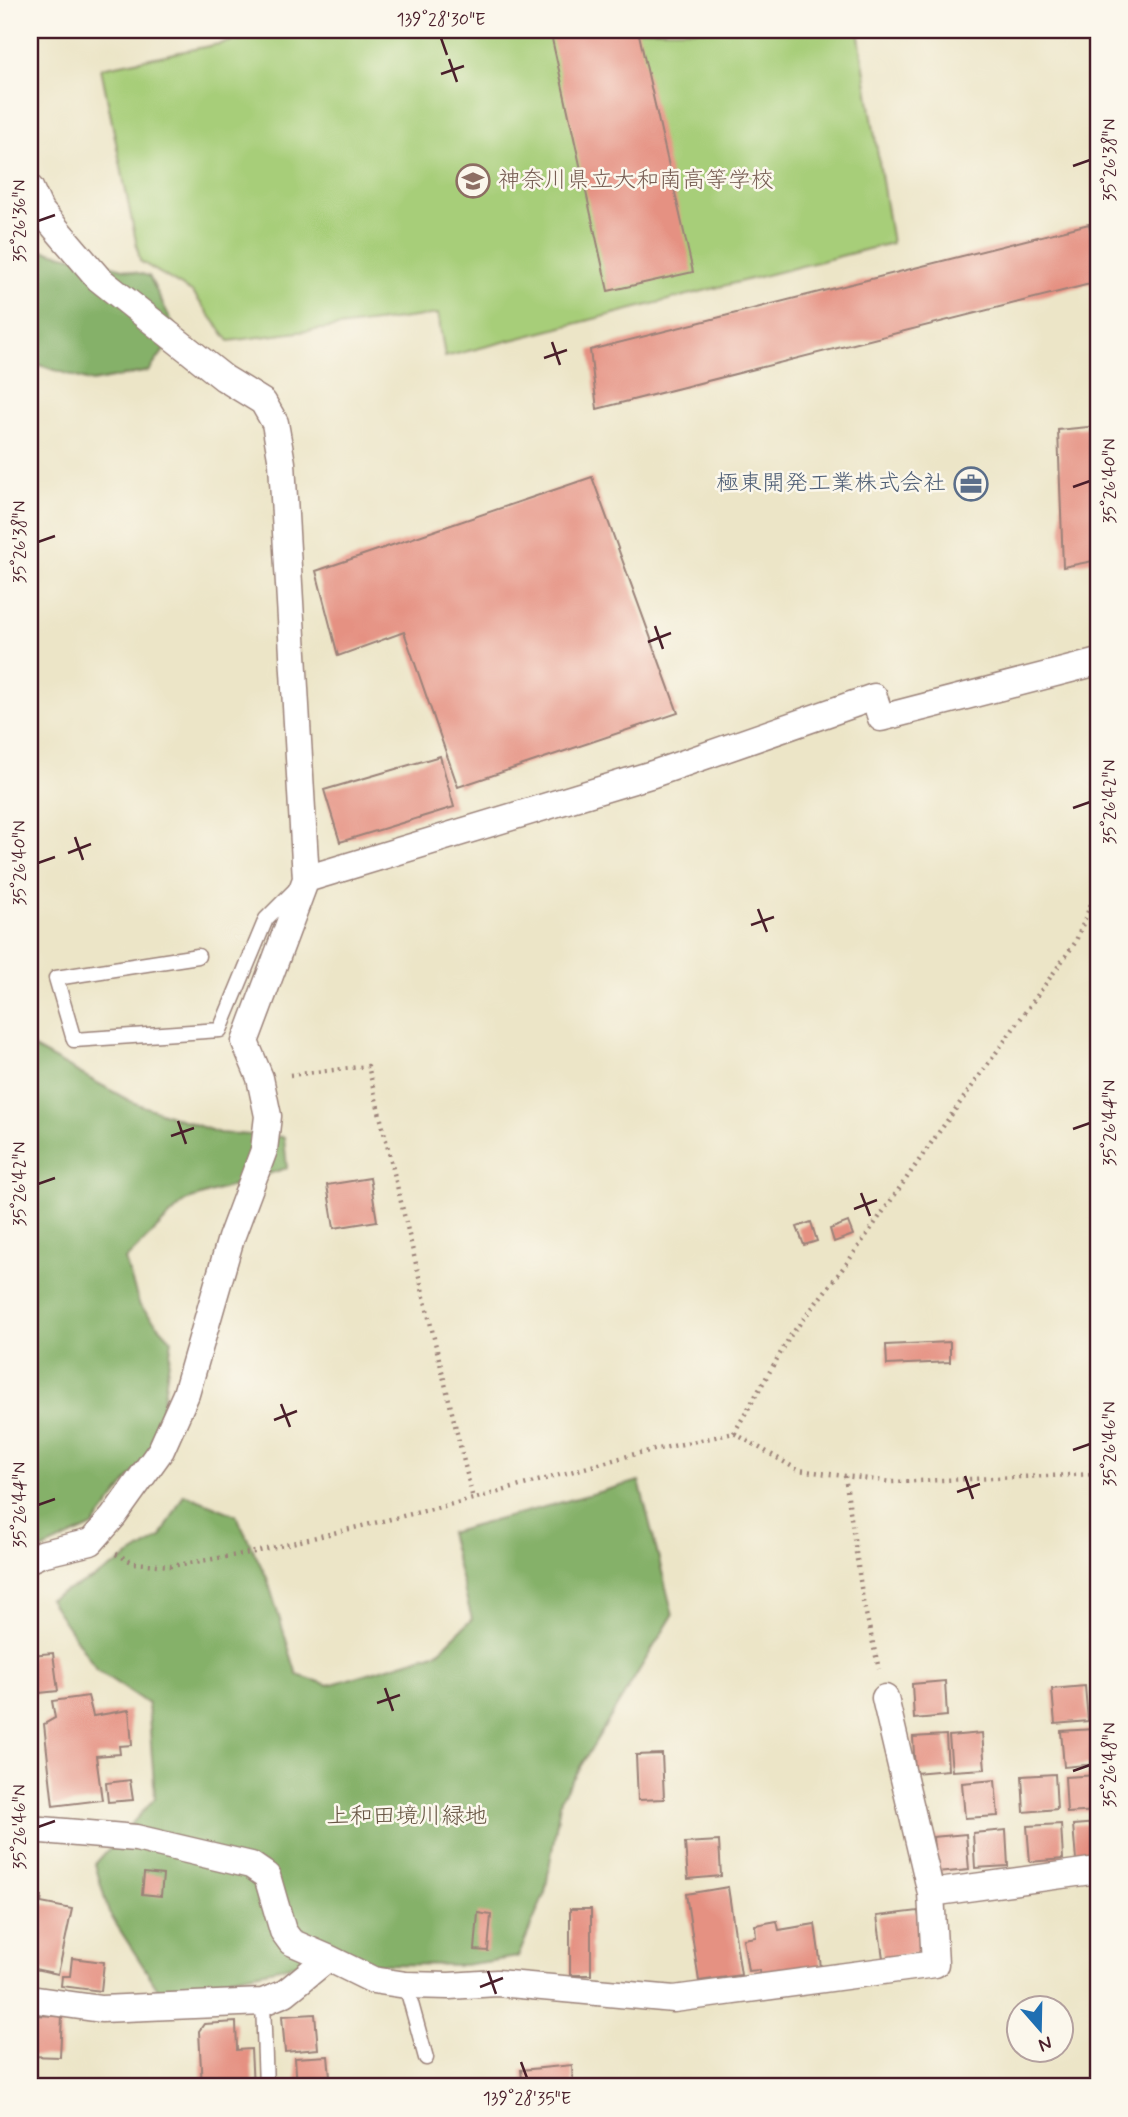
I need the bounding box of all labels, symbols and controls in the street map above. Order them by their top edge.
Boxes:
text: 139°28'30"E [396,8,486,32]
text: 35°26'38"N [1098,119,1122,201]
school or university icon: 神奈川県立大和南高等学校 [454,162,492,200]
place label: 神奈川県立大和南高等学校 [498,166,774,196]
text: 35°26'36"N [8,179,32,263]
text: 35°26'40"N [1098,438,1122,524]
office icon: 極東開発工業株式会社 [952,465,990,503]
place label: 極東開発工業株式会社 [716,469,946,499]
text: 35°26'38"N [8,501,32,583]
text: 35°26'42"N [1098,760,1122,844]
text: 35°26'40"N [8,820,32,906]
text: 35°26'44"N [1098,1080,1122,1166]
text: 35°26'42"N [8,1142,32,1226]
text: 35°26'46"N [1098,1401,1122,1487]
text: 35°26'44"N [8,1462,32,1548]
text: 35°26'48"N [1098,1722,1122,1808]
text: 35°26'46"N [8,1784,32,1870]
park label: 上和田境川緑地 [327,1802,488,1832]
north arrow [1006,1994,1076,2064]
text: N [1035,2030,1056,2057]
text: 139°28'35"E [483,2087,571,2111]

